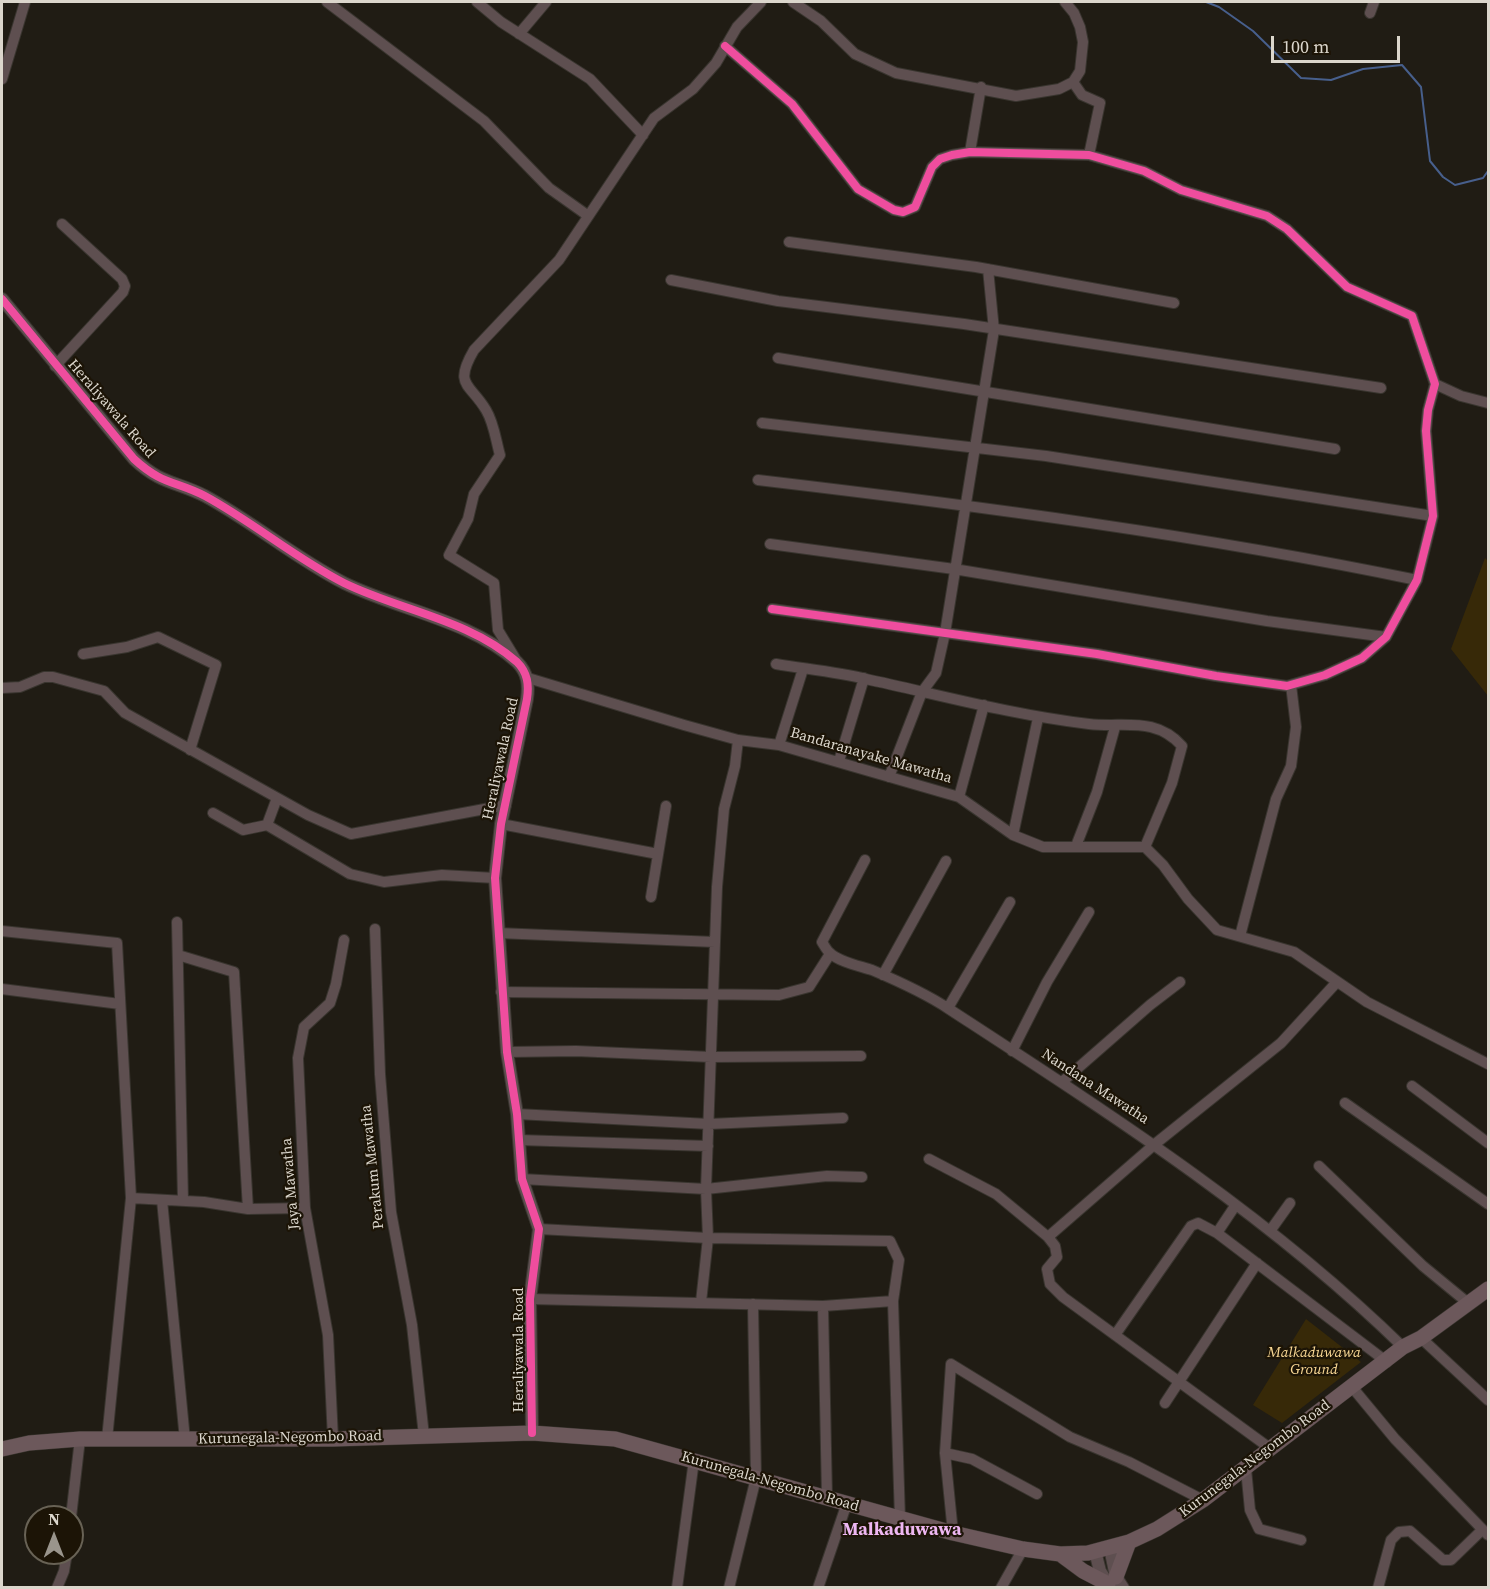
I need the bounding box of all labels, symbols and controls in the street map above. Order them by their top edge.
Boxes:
scale bar [1274,24,1403,62]
text: 100 m [1282,34,1329,59]
street label: Heraliyawala Road [63,356,159,462]
street label: Heraliyawala Road [479,696,523,822]
street label: Bandaranayake Mawatha [788,724,954,788]
street label: Nandana Mawatha [1038,1046,1152,1128]
street label: Perakum Mawatha [358,1104,388,1230]
street label: Jaya Mawatha [278,1137,304,1231]
street label: Heraliyawala Road [510,1288,528,1412]
park label: Malkaduwawa Ground [1267,1344,1361,1379]
street label: Kurunegala-Negombo Road [1176,1396,1334,1522]
street label: Kurunegala-Negombo Road [198,1427,382,1449]
street label: Kurunegala-Negombo Road [679,1448,861,1516]
north arrow [24,1505,84,1565]
text: N [48,1508,60,1530]
district label: Malkaduwawa [843,1519,961,1541]

